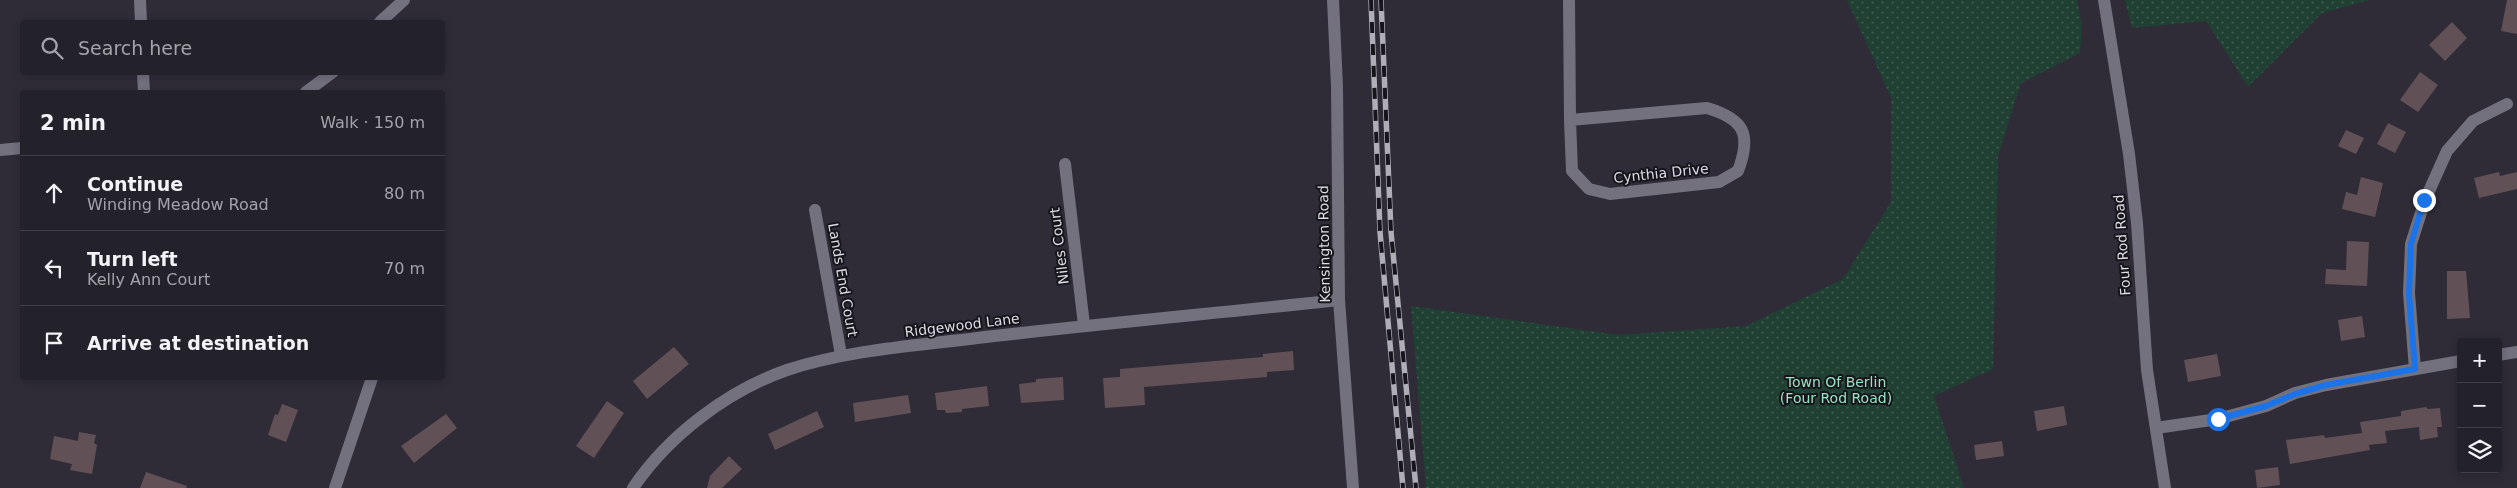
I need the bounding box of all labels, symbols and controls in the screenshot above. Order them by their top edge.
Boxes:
search box [20,20,445,75]
icon: search [38,34,66,62]
text: Search here [78,37,192,59]
text: 2 min [40,111,106,135]
text: Walk · 150 m [320,113,425,132]
street label: Cynthia Drive [1613,160,1709,186]
text: Continue [87,173,183,195]
icon: ahead [40,179,68,207]
text: 80 m [384,184,425,203]
street label: Kensington Road [1315,185,1333,303]
route end [2413,189,2436,212]
street label: Four Rod Road [2110,194,2134,296]
text: Winding Meadow Road [87,195,269,214]
street label: Niles Court [1046,206,1072,285]
street label: Lands End Court [825,222,861,339]
text: Turn left [87,248,178,270]
icon: left [40,254,68,282]
text: 70 m [384,259,425,278]
text: Kelly Ann Court [87,270,210,289]
street label: Ridgewood Lane [904,310,1020,340]
icon: arrive [40,329,68,357]
text: Arrive at destination [87,332,309,354]
map controls [2457,338,2502,473]
button: + [2457,338,2502,383]
park label: Town Of Berlin (Four Rod Road) [1780,374,1892,406]
button: − [2457,383,2502,428]
route start [2207,408,2230,431]
button: layers [2457,428,2502,473]

